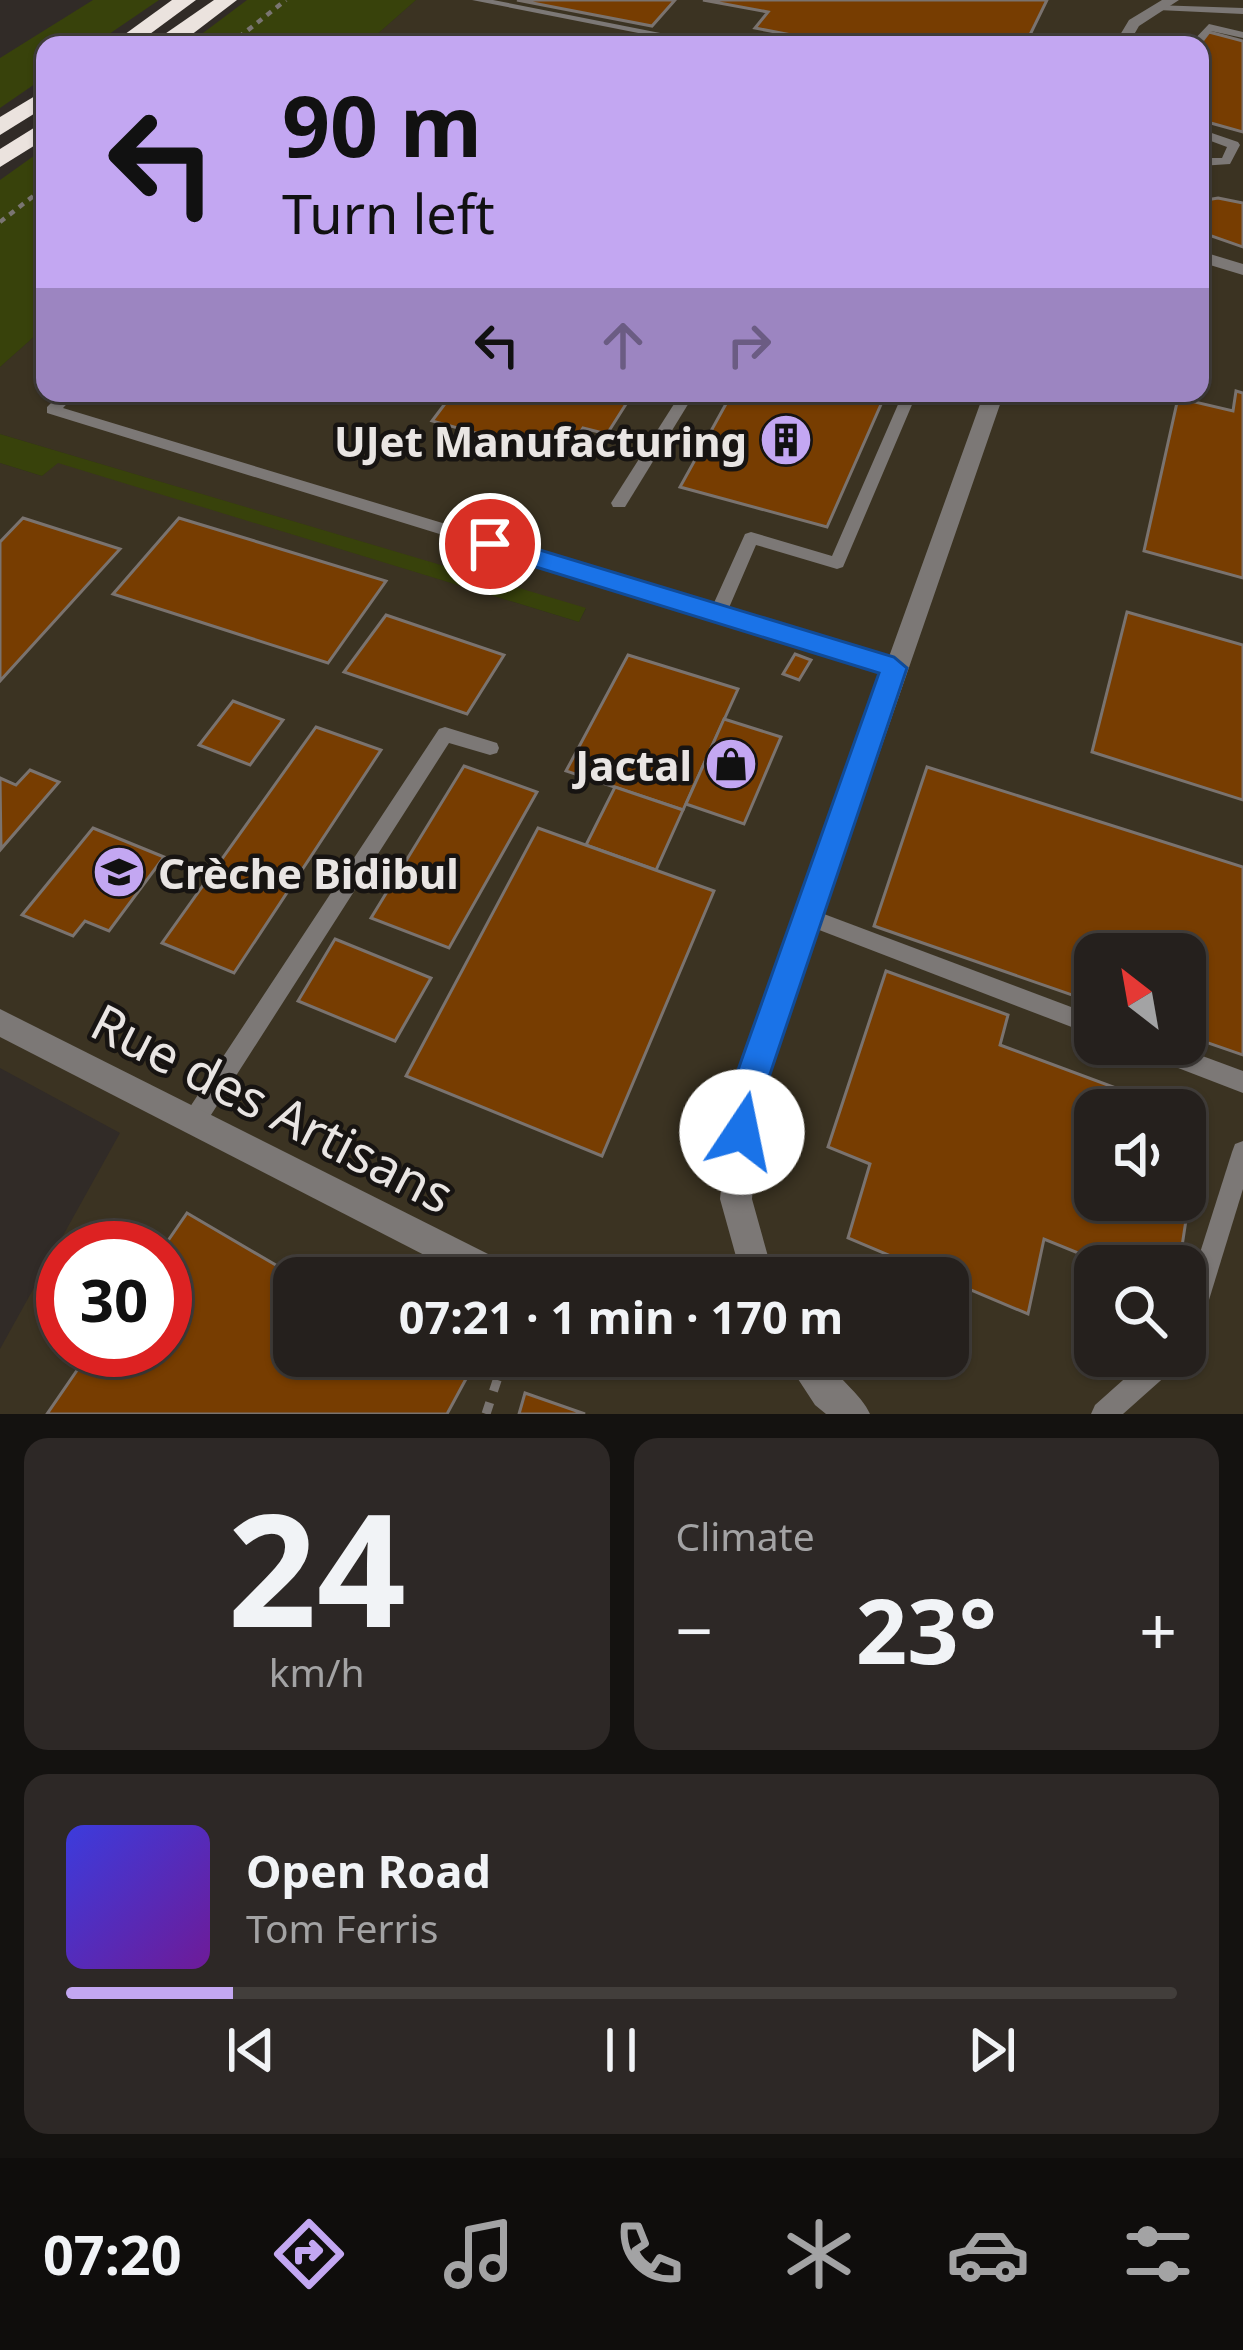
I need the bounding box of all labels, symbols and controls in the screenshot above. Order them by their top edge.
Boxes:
text: 90 m [282,67,482,182]
icon: left [84,84,240,240]
text: Turn left [282,176,495,250]
icon: left [464,312,530,378]
icon: ahead [590,312,656,378]
icon: right [716,312,782,378]
place label: UJet Manufacturing [334,412,747,469]
building icon: UJet Manufacturing [758,412,814,468]
pin [439,493,541,595]
icon: arrive [457,511,523,577]
place label: Jactal [571,736,692,793]
shop icon: Jactal [703,736,759,792]
school or university icon: Crèche Bidibul [91,844,147,900]
place label: Crèche Bidibul [158,844,459,901]
north arrow [1074,933,1206,1065]
map controls [1074,933,1206,1377]
street label: Rue des Artisans [80,986,466,1228]
position arrow [679,1069,805,1195]
button: sound [1074,1089,1206,1221]
speed limit sign: 30 [36,1221,192,1377]
button: search [1074,1245,1206,1377]
text: 07:21 · 1 min · 170 m [399,1286,843,1347]
text: 24 [228,1460,406,1673]
text: Climate [676,1509,815,1562]
text: 23° [856,1568,997,1690]
text: − [676,1584,713,1674]
text: + [1139,1584,1177,1674]
text: km/h [269,1645,365,1698]
text: Open Road [246,1840,491,1901]
text: Tom Ferris [246,1901,438,1954]
icon: previous [218,2017,284,2083]
icon: pause [588,2017,654,2083]
icon: next [959,2017,1025,2083]
icon: directions [267,2212,351,2296]
icon: music [437,2212,521,2296]
icon: phone [607,2212,691,2296]
icon: climate [777,2212,861,2296]
icon: car [946,2212,1030,2296]
icon: filters [1116,2212,1200,2296]
text: 07:20 [43,2217,182,2291]

